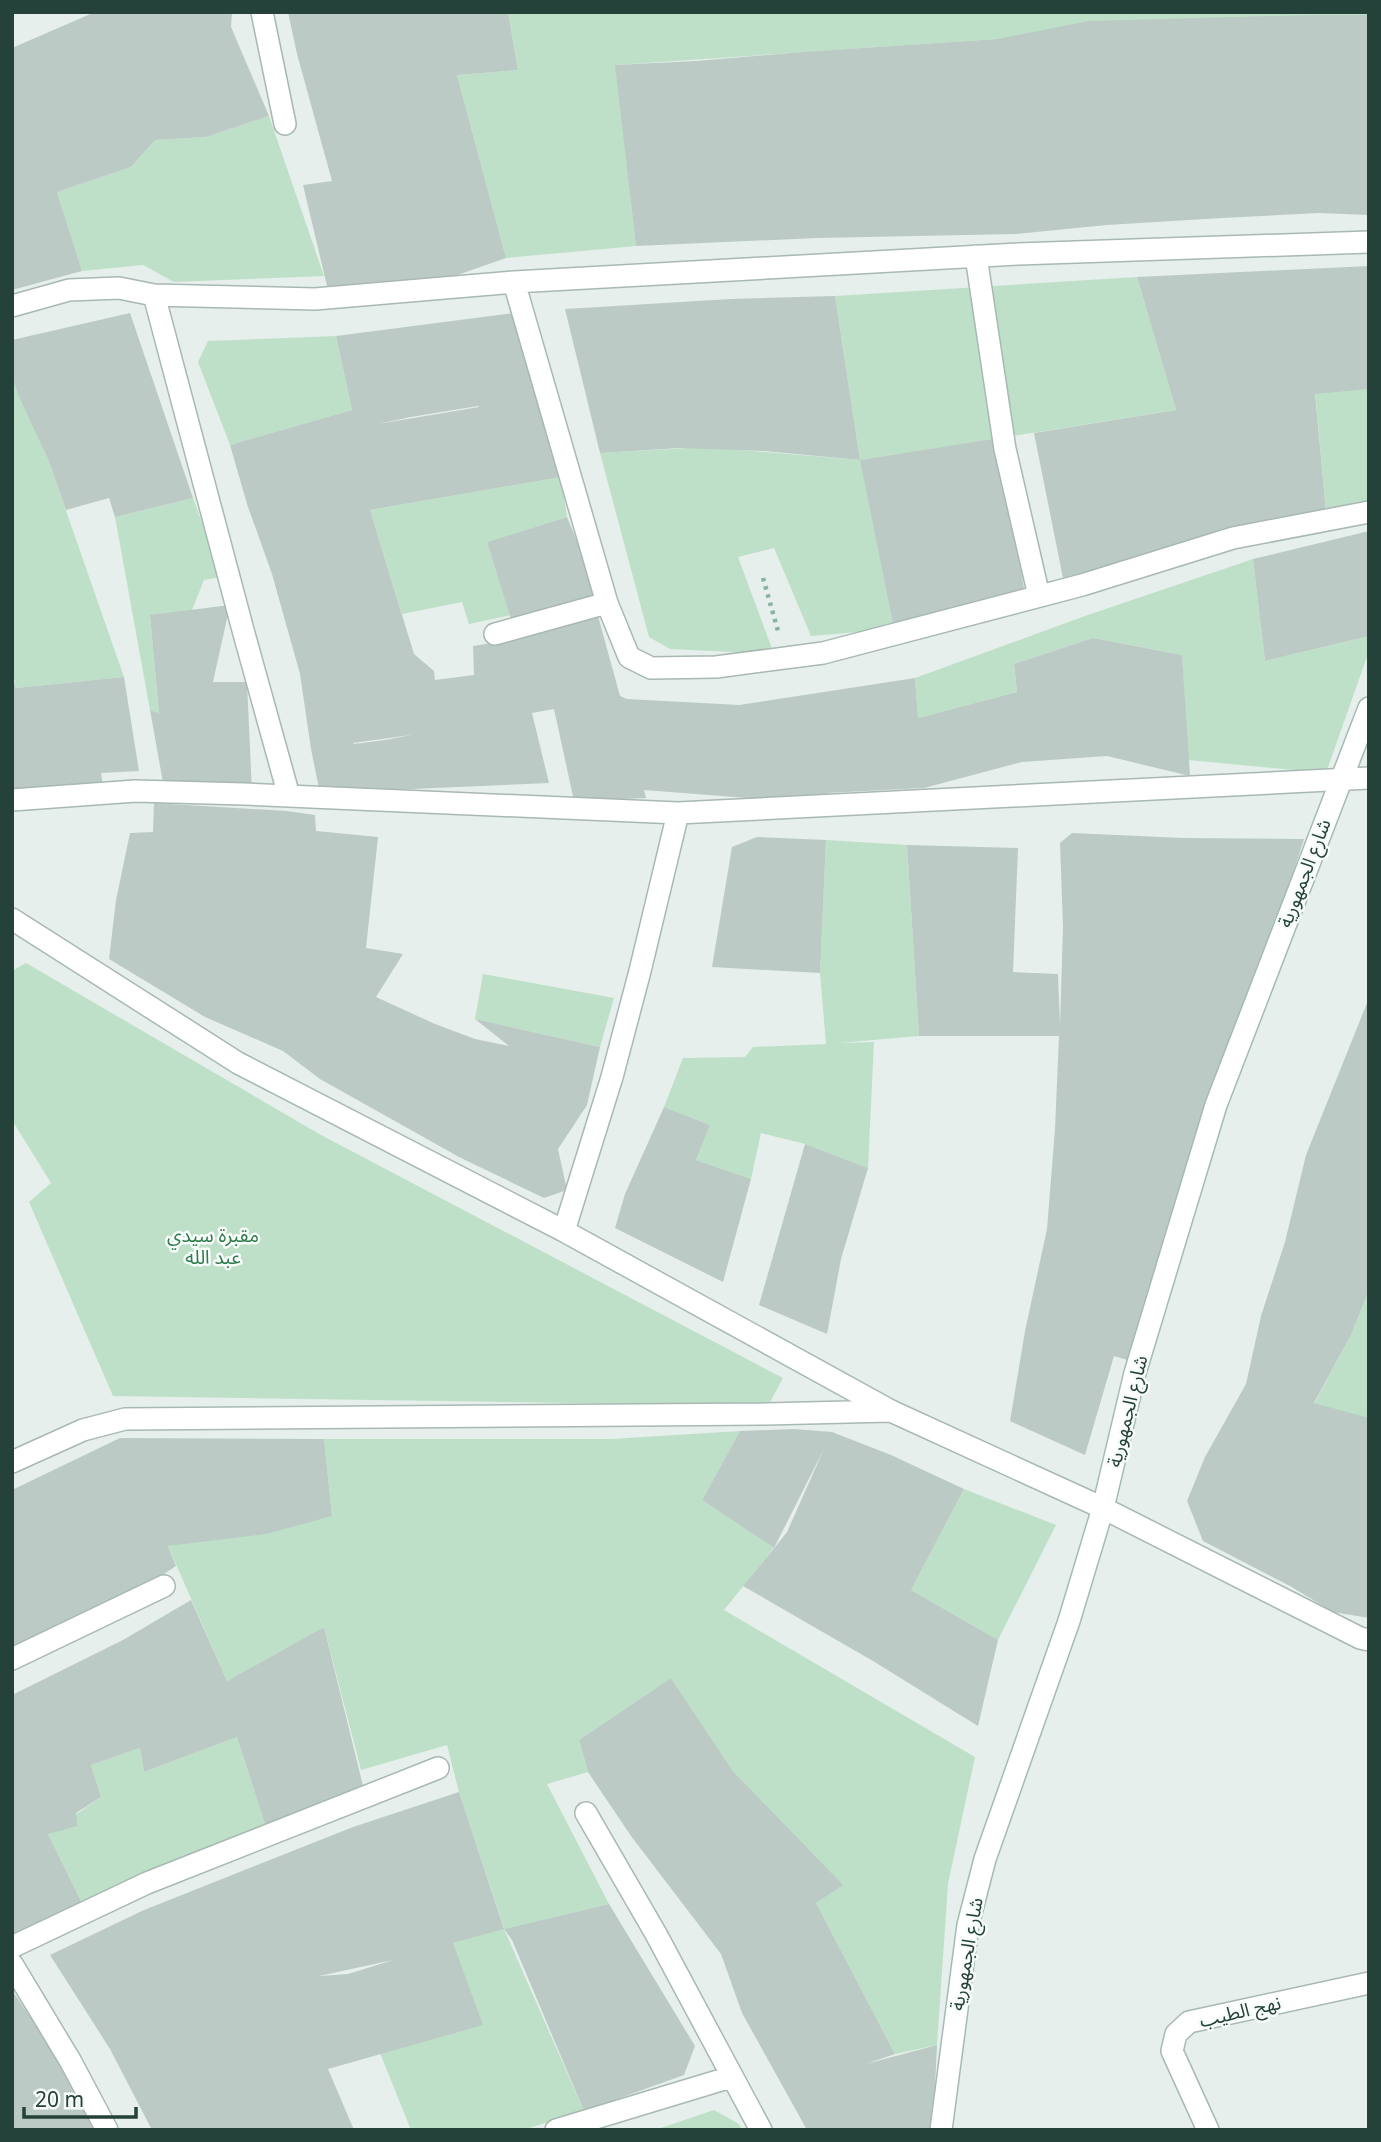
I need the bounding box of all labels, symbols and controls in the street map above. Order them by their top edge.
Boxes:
street label: شارع الجمهورية [1271,815,1338,931]
park label: مقبرة سيدي عبد الله [167,1222,259,1270]
street label: شارع الجمهورية [1101,1352,1154,1470]
street label: شارع الجمهورية [943,1895,990,2013]
street label: نهج الطيب [1197,1989,1284,2035]
scale bar [24,2076,136,2120]
text: 20 m [35,2085,84,2113]

